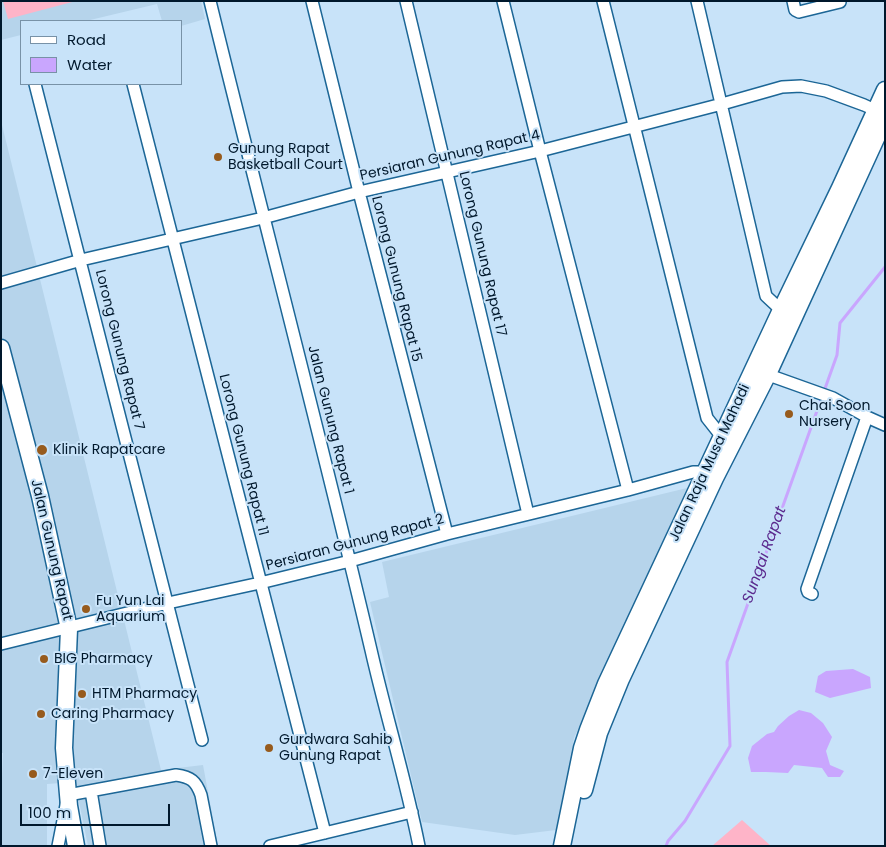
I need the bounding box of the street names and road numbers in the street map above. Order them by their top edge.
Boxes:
street label: Persiaran Gunung Rapat 4 [358,127,542,185]
street label: Lorong Gunung Rapat 17 [455,170,509,338]
street label: Lorong Gunung Rapat 15 [367,194,425,364]
street label: Lorong Gunung Rapat 7 [91,268,147,432]
street label: Jalan Gunung Rapat 1 [303,344,357,496]
street label: Lorong Gunung Rapat 11 [215,372,271,538]
street label: Jalan Raja Musa Mahadi [666,382,754,544]
street label: Jalan Gunung Rapat [27,478,75,622]
street label: Persiaran Gunung Rapat 2 [264,511,446,575]

